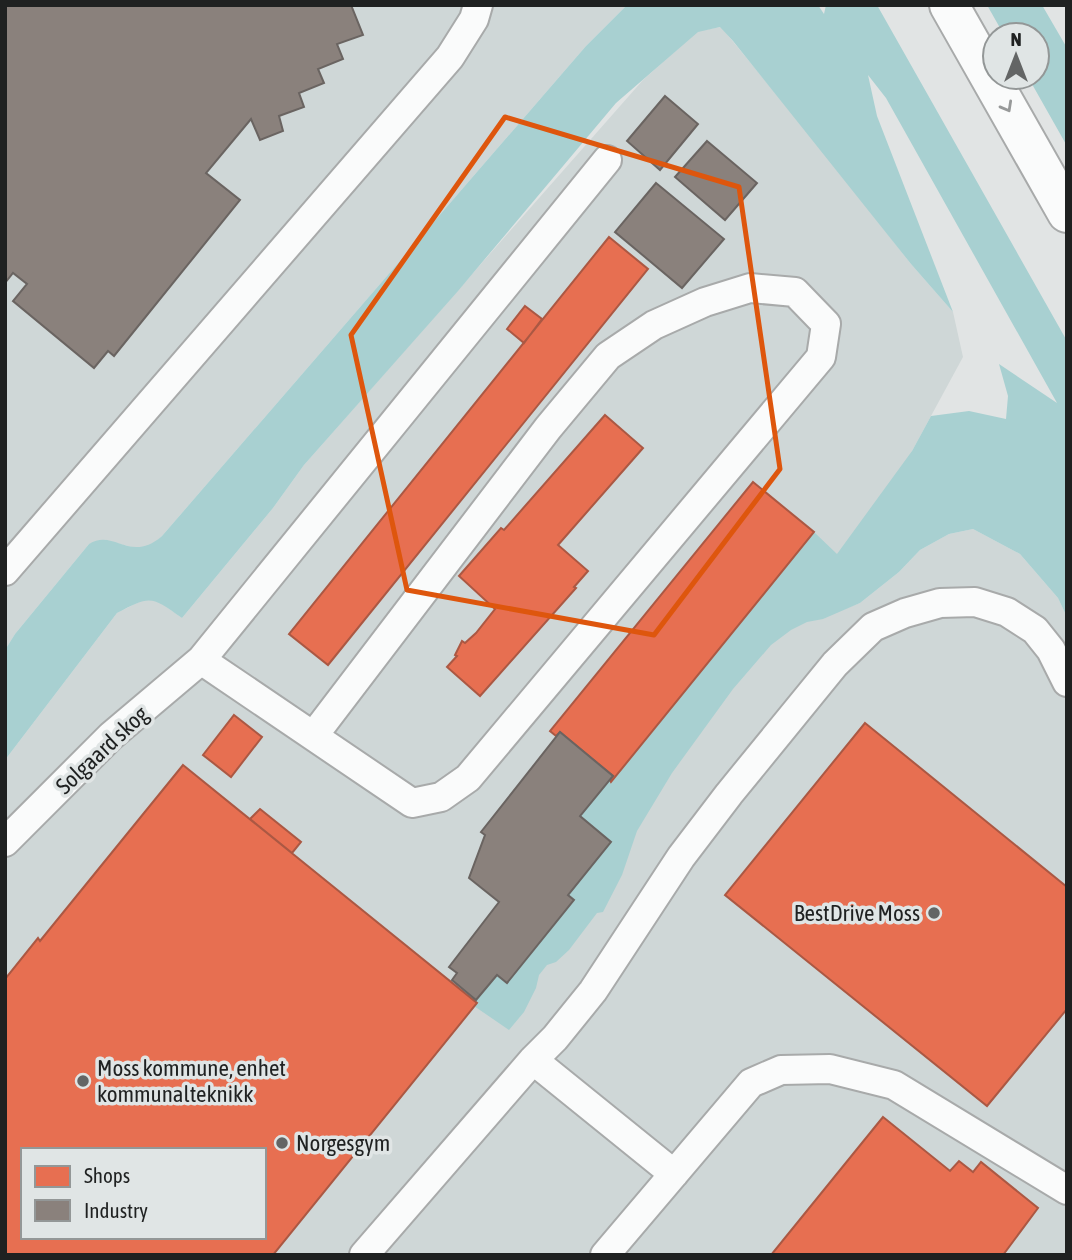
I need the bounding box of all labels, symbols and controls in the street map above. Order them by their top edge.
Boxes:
north arrow [981,21,1051,91]
text: N [1010,28,1022,50]
one-way arrow [999,100,1012,113]
street label: Solgaard skog [51,701,153,799]
place label: BestDrive Moss [794,900,920,926]
marker: BestDrive Moss [926,905,942,921]
place label: Moss kommune, enhet kommunalteknikk [97,1055,286,1107]
marker: Moss kommune, enhet kommunalteknikk [75,1073,91,1089]
place label: Norgesgym [296,1130,390,1156]
marker: Norgesgym [274,1135,290,1151]
legend [21,1148,266,1239]
text: Shops [84,1163,130,1187]
text: Industry [84,1198,148,1222]

